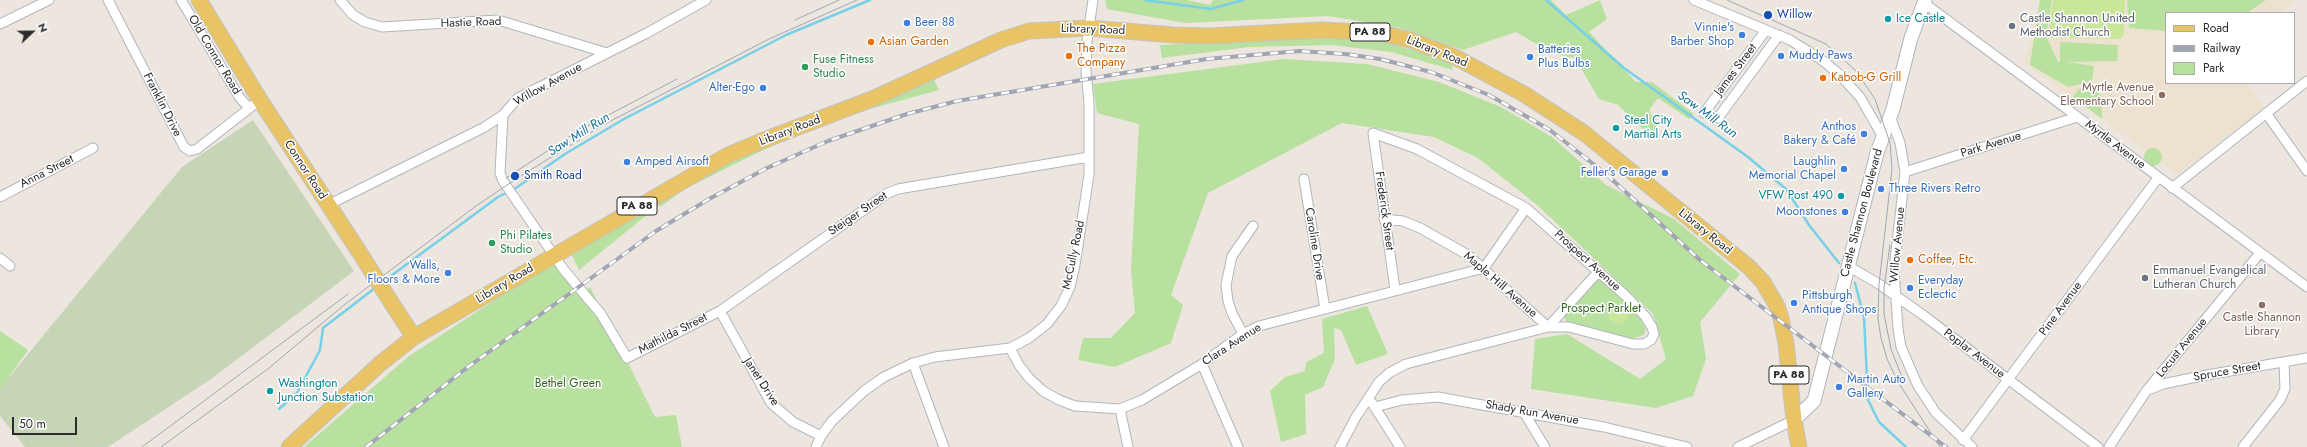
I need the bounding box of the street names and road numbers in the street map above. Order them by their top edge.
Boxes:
street label: Old Connor Road [185,13,243,97]
street label: Hastie Road [440,15,502,31]
street label: Library Road [1061,22,1125,38]
road number: PA 88 [1350,23,1390,41]
street label: Library Road [1404,33,1470,71]
street label: James Street [1712,41,1760,99]
street label: Willow Avenue [511,60,585,110]
street label: Franklin Drive [140,71,184,139]
street label: Library Road [757,113,823,149]
street label: Myrtle Avenue [2082,118,2148,172]
street label: Park Avenue [1959,129,2023,161]
street label: Connor Road [281,138,329,202]
street label: Castle Shannon Boulevard [1838,147,1886,279]
street label: Anna Street [18,152,76,192]
street label: Frederick Street [1371,171,1397,251]
street label: Steiger Street [826,189,890,239]
road number: PA 88 [617,197,657,215]
street label: Library Road [1675,206,1735,258]
street label: Caroline Drive [1301,207,1327,281]
street label: Willow Avenue [1888,207,1908,283]
street label: McCully Road [1060,219,1088,291]
street label: Prospect Avenue [1551,227,1623,295]
street label: Maple Hill Avenue [1460,249,1540,321]
street label: Library Road [474,261,536,307]
street label: Pine Avenue [2037,279,2085,339]
street label: Mathilda Street [636,310,710,358]
street label: Locust Avenue [2154,315,2210,381]
street label: Clara Avenue [1200,321,1264,369]
street label: Poplar Avenue [1940,326,2008,382]
street label: Janet Drive [740,355,782,409]
street label: Spruce Street [2192,359,2262,385]
road number: PA 88 [1769,366,1809,384]
street label: Shady Run Avenue [1484,398,1580,428]

